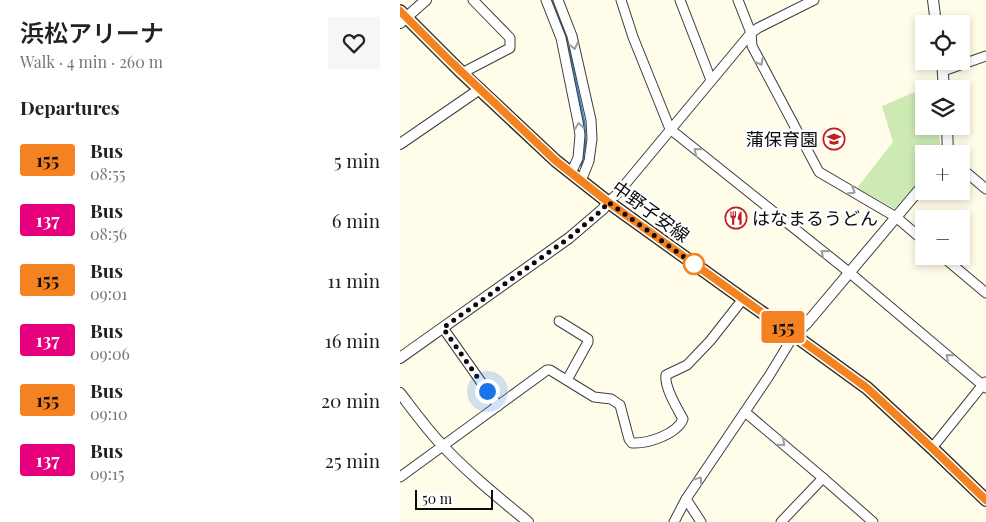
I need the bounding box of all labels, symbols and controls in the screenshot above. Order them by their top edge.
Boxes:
map controls [915,15,970,265]
button: locate [915,15,970,70]
text: 浜松アリーナ [20,16,164,48]
button: heart [328,17,380,69]
one-way arrow [569,41,579,50]
text: Walk · 4 min · 260 m [20,51,163,72]
one-way arrow [754,56,764,65]
button: layers [915,80,970,135]
text: Departures [20,94,120,120]
one-way arrow [574,122,584,130]
place label: 蒲保育園 [746,127,818,151]
school or university icon: 蒲保育園 [822,127,846,151]
text: Bus [90,137,123,163]
button: + [915,145,970,200]
text: 5 min [334,147,380,173]
text: 155 [36,148,59,172]
one-way arrow [694,148,703,156]
text: 08:55 [90,163,125,184]
street label: 中野子安線 [608,175,694,247]
one-way arrow [846,185,855,195]
text: Bus [90,197,123,223]
restaurant icon: はなまるうどん [724,206,748,230]
place label: はなまるうどん [752,206,878,230]
text: 6 min [332,207,380,233]
text: 137 [36,208,59,232]
button: − [915,210,970,265]
text: 08:56 [90,223,127,244]
one-way arrow [821,250,830,258]
unlabelled marker [683,253,705,275]
text: Bus [90,257,123,283]
text: 11 min [327,267,380,293]
text: 155 [36,268,59,292]
text: 09:01 [90,283,128,304]
line badge: 155 [754,311,812,343]
text: 155 [771,315,795,339]
text: Bus [90,317,123,343]
text: 16 min [325,327,380,353]
text: 137 [36,328,59,352]
text: 09:06 [90,343,130,364]
one-way arrow [945,353,954,362]
text: Bus [90,377,123,403]
your location [475,379,500,404]
text: 20 min [321,387,380,413]
text: 155 [36,388,59,412]
text: 09:10 [90,403,128,424]
text: Bus [90,437,123,463]
one-way arrow [777,438,786,447]
text: 25 min [325,447,380,473]
text: 137 [36,448,59,472]
text: 09:15 [90,463,124,484]
one-way arrow [693,477,702,486]
scale bar [415,487,492,510]
text: 50 m [422,489,452,508]

